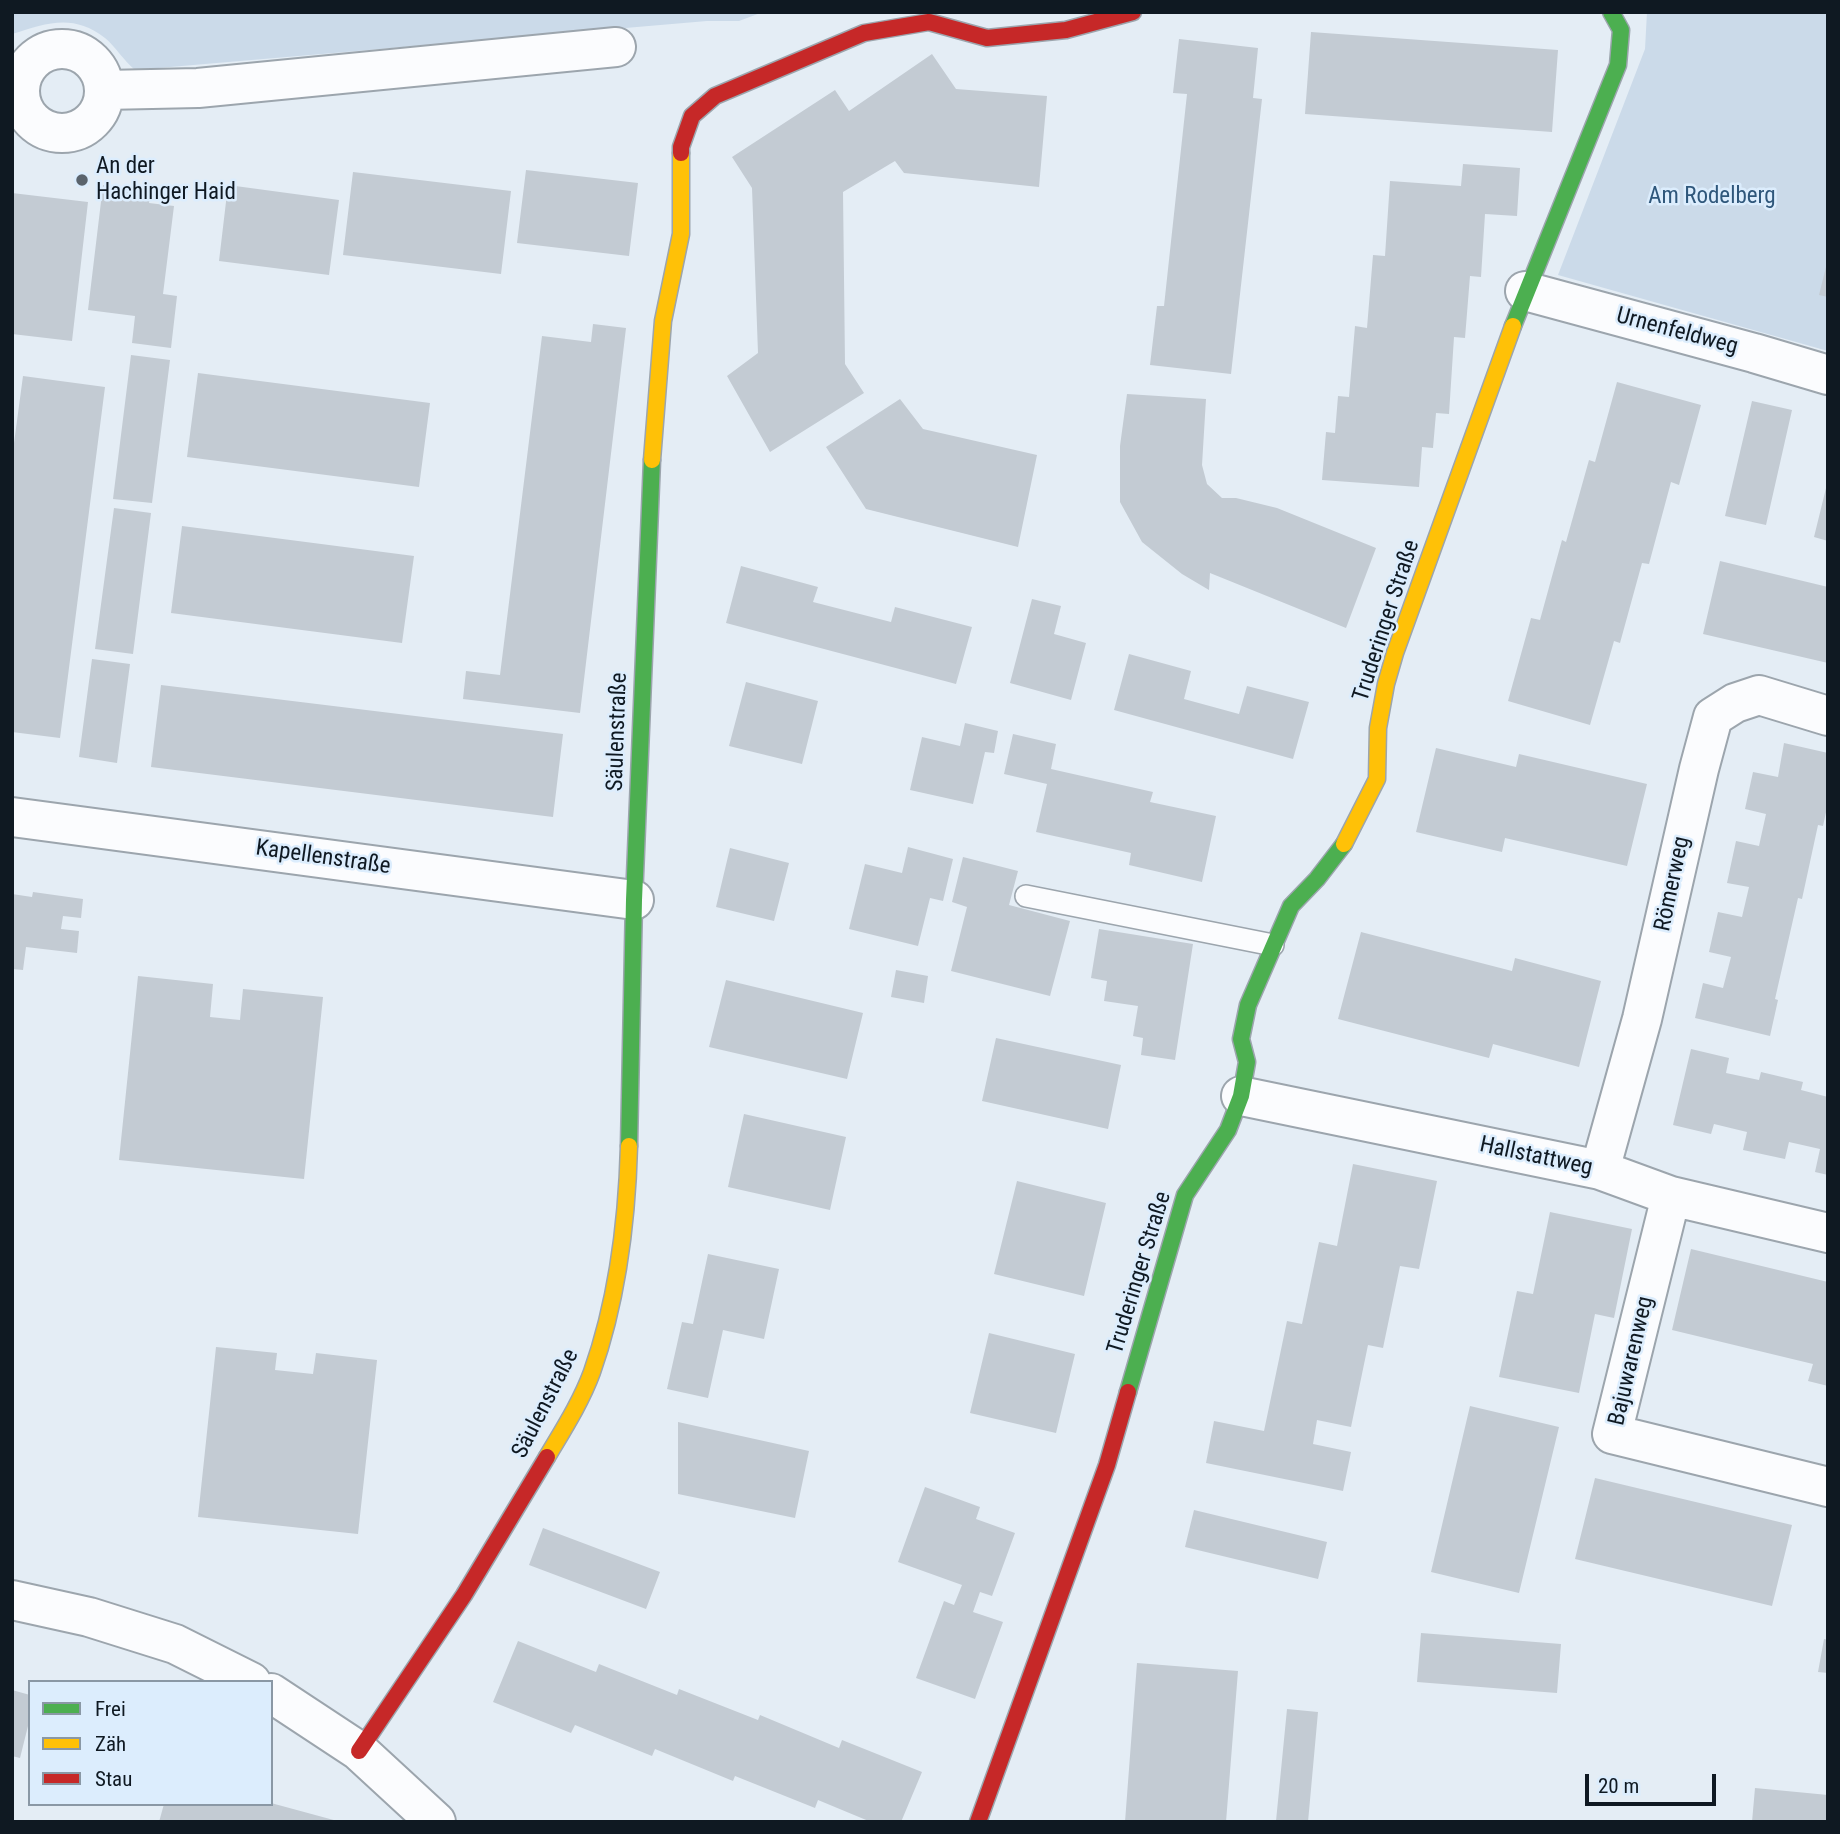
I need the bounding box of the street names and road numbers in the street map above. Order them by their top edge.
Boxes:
street label: Urnenfeldweg [1613,303,1741,361]
street label: Truderinger Straße [1348,537,1426,705]
street label: Säulenstraße [602,672,634,792]
street label: Römerweg [1650,834,1696,934]
street label: Kapellenstraße [254,835,392,881]
street label: Hallstattweg [1477,1132,1595,1182]
street label: Truderinger Straße [1102,1188,1178,1358]
street label: Bajuwarenweg [1604,1294,1660,1428]
street label: Säulenstraße [507,1345,585,1463]

